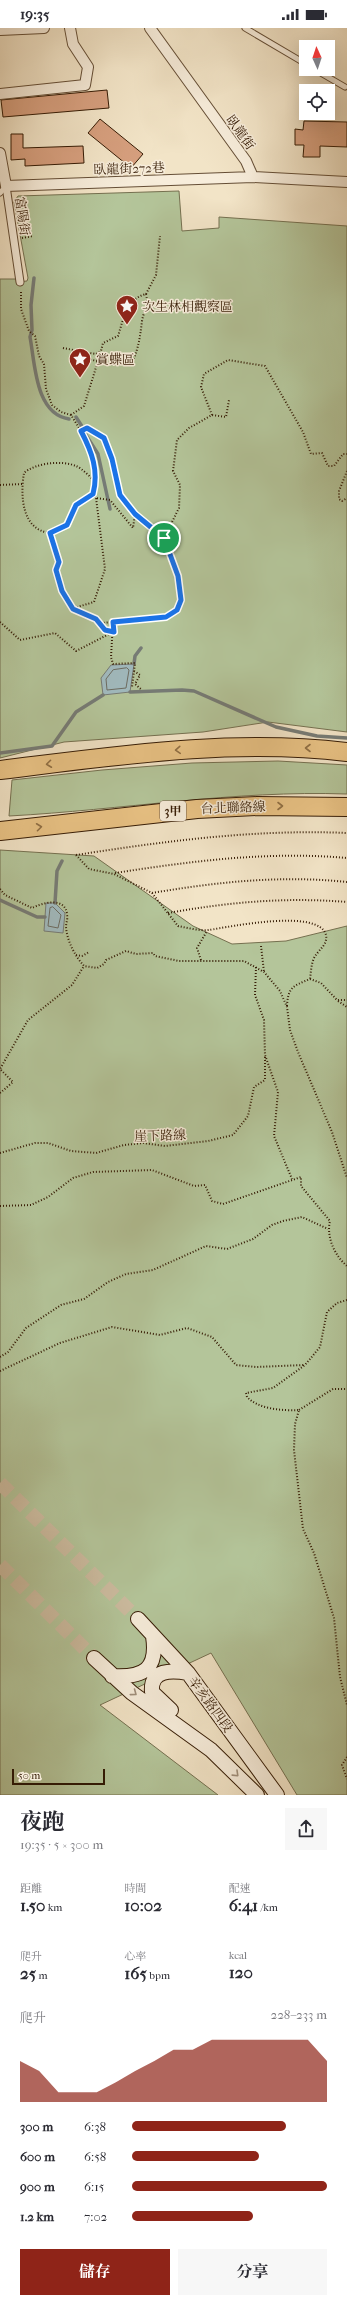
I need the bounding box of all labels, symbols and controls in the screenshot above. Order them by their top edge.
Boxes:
text: 19:35 [20,5,50,23]
north arrow [299,40,335,76]
map controls [299,40,335,120]
button: locate [299,84,335,120]
street label: 臥龍街 [223,112,258,152]
street label: 臥龍街272巷 [93,160,165,177]
street label: 富陽街 [12,196,33,236]
place icon: 次生林相觀察區 [114,293,140,326]
place label: 次生林相觀察區 [142,299,233,314]
place icon: 賞蝶區 [67,346,93,379]
place label: 賞蝶區 [96,352,135,367]
pin [147,521,181,555]
icon: arrive [153,527,175,549]
one-way arrow [305,744,311,752]
one-way arrow [175,746,181,755]
one-way arrow [46,759,52,768]
street label: 台北聯絡線 [200,799,266,816]
road number: 3甲 [160,801,186,821]
one-way arrow [277,802,283,810]
one-way arrow [36,822,42,831]
street label: 崖下路線 [134,1127,186,1144]
street label: 辛亥路四段 [185,1674,236,1735]
one-way arrow [129,1689,136,1696]
scale bar [12,1767,105,1786]
text: 50 m [18,1769,40,1782]
one-way arrow [231,1769,239,1776]
button: share [285,1808,327,1850]
text: 夜跑 [20,1809,64,1835]
text: 19:35 · 5 × 300 m [20,1837,103,1852]
text: 距離 [20,1882,42,1895]
text: 時間 [124,1882,146,1895]
text: 配速 [229,1882,251,1895]
text: 1.50 [20,1895,45,1915]
text: 10:02 [124,1895,162,1915]
text: 6:41 [229,1895,258,1915]
text: km [45,1901,63,1914]
text: /km [258,1901,278,1914]
text: kcal [229,1949,247,1962]
text: 爬升 [20,1950,42,1963]
text: 心率 [124,1950,146,1963]
text: 120 [229,1962,253,1982]
text: 25 [20,1963,36,1983]
text: 165 [124,1963,147,1983]
text: m [36,1969,48,1982]
text: bpm [147,1969,170,1982]
text: 228–233 m [270,2007,327,2022]
text: 爬升 [20,2010,46,2025]
text: 300 m [20,2119,53,2134]
text: 6:38 [84,2119,106,2134]
text: 600 m [20,2149,55,2164]
text: 6:58 [84,2149,106,2164]
text: 900 m [20,2179,55,2194]
text: 6:15 [84,2179,104,2194]
text: 1.2 km [20,2209,54,2224]
text: 7:02 [84,2209,107,2224]
button: 儲存 [20,2249,170,2295]
button: 分享 [178,2249,327,2295]

